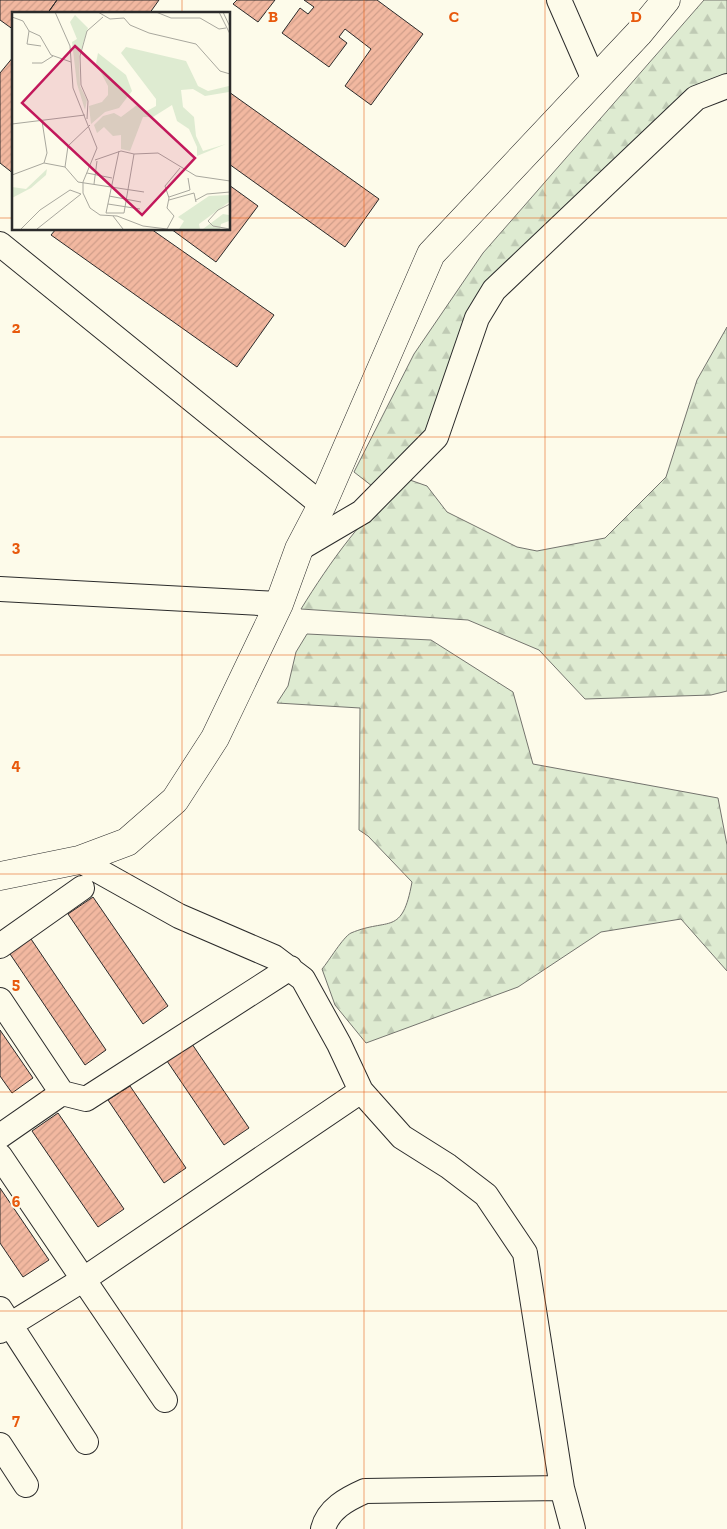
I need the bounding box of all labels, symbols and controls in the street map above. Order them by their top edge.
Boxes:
text: B [268,7,278,26]
text: C [449,7,459,26]
text: D [630,7,642,26]
inset map [12,12,230,230]
text: 2 [12,318,21,337]
text: 3 [12,537,21,556]
text: 4 [11,755,21,774]
text: 5 [12,974,20,993]
text: 6 [12,1192,21,1211]
text: 7 [12,1410,20,1429]

